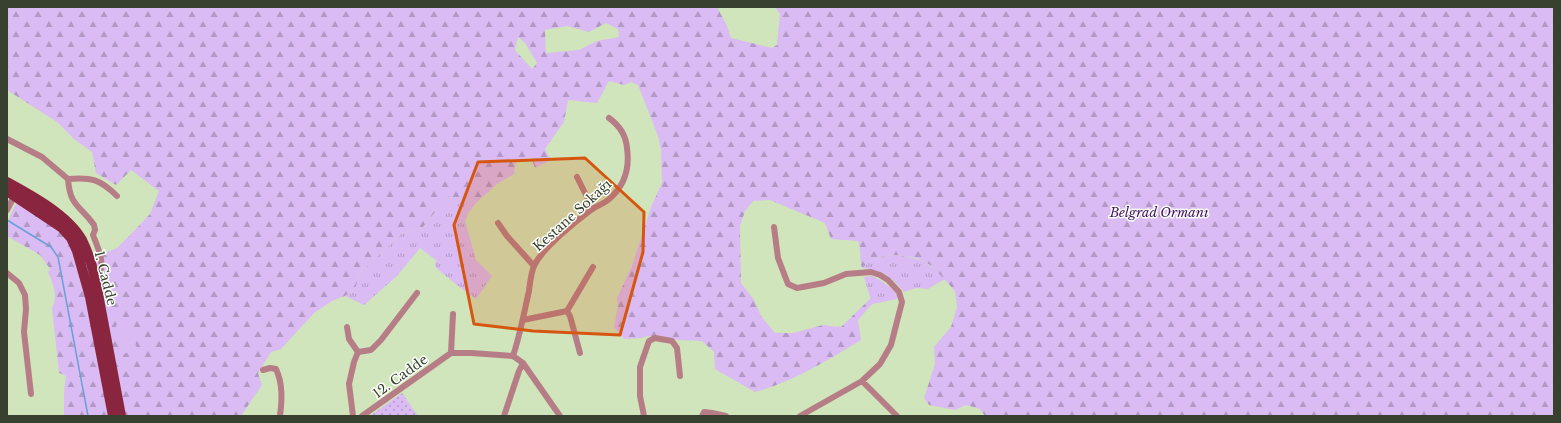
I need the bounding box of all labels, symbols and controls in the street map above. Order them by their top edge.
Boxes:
street label: Kestane Sokağı [530,175,616,255]
park label: Belgrad Ormanı [1109,204,1208,221]
street label: 1. Cadde [91,249,120,307]
street label: 12. Cadde [370,351,431,402]

